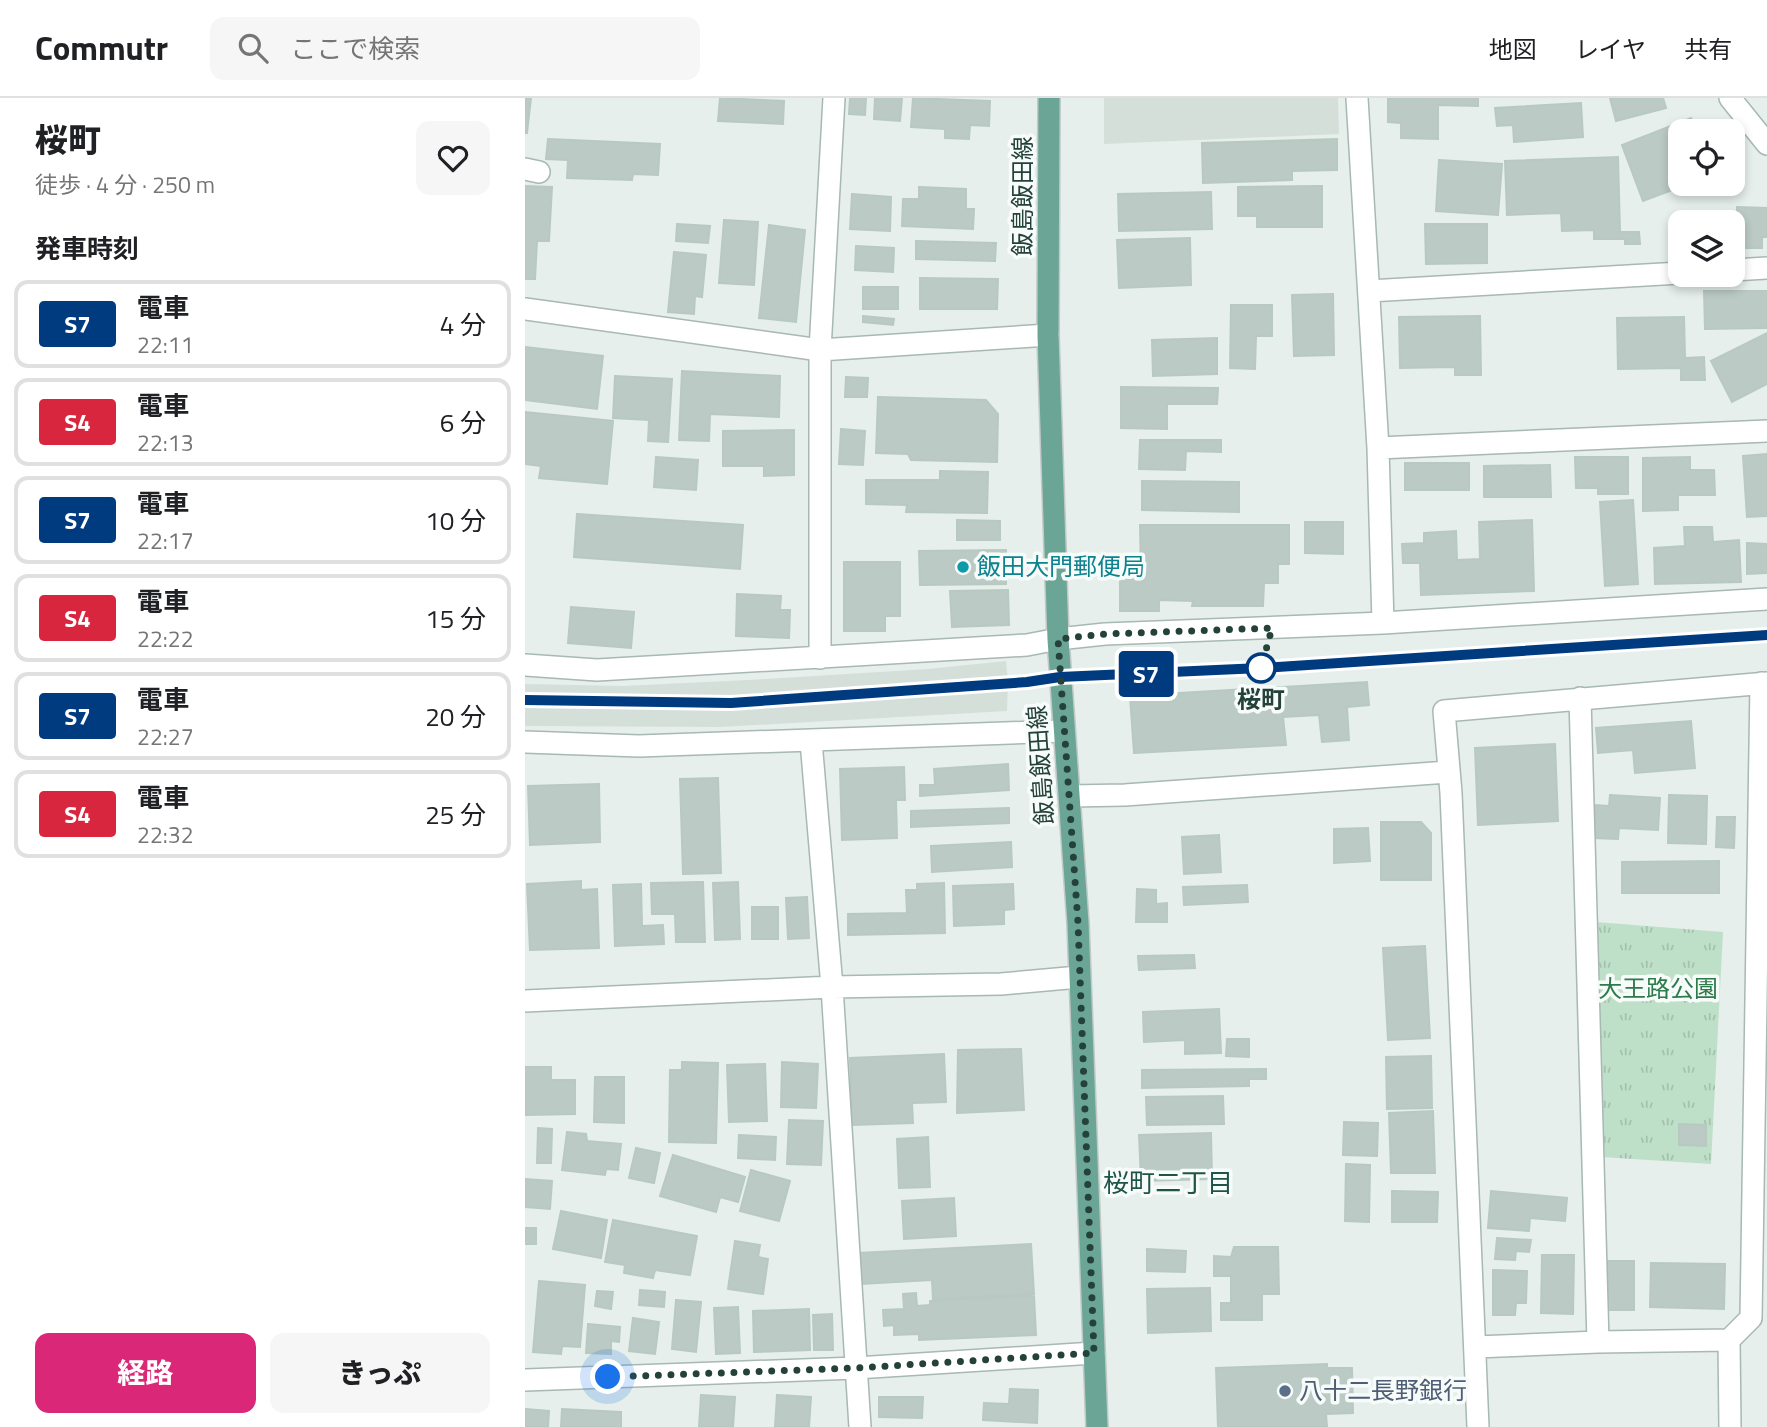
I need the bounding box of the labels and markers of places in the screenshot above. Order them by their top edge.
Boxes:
place label: 飯田大門郵便局 [977,548,1145,584]
marker: 飯田大門郵便局 [955,559,971,575]
marker: 桜町 [1246,653,1276,683]
place label: 桜町 [1237,681,1285,717]
place label: 八十二長野銀行 [1299,1372,1467,1408]
marker: 八十二長野銀行 [1277,1383,1293,1399]

